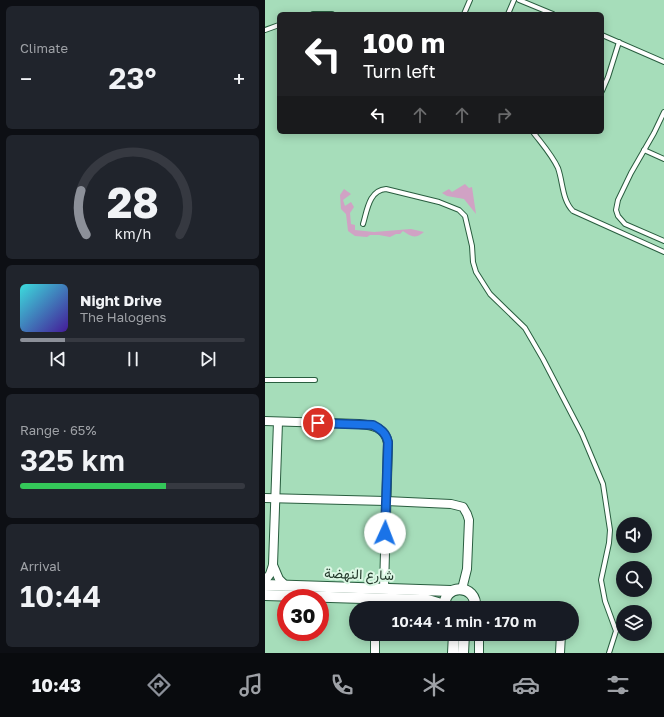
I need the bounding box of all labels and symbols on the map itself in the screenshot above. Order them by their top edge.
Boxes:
pin [301,406,335,440]
position arrow [364,512,406,554]
street label: شارع النهضة [324,564,394,586]
speed limit sign: 30 [277,589,329,641]

